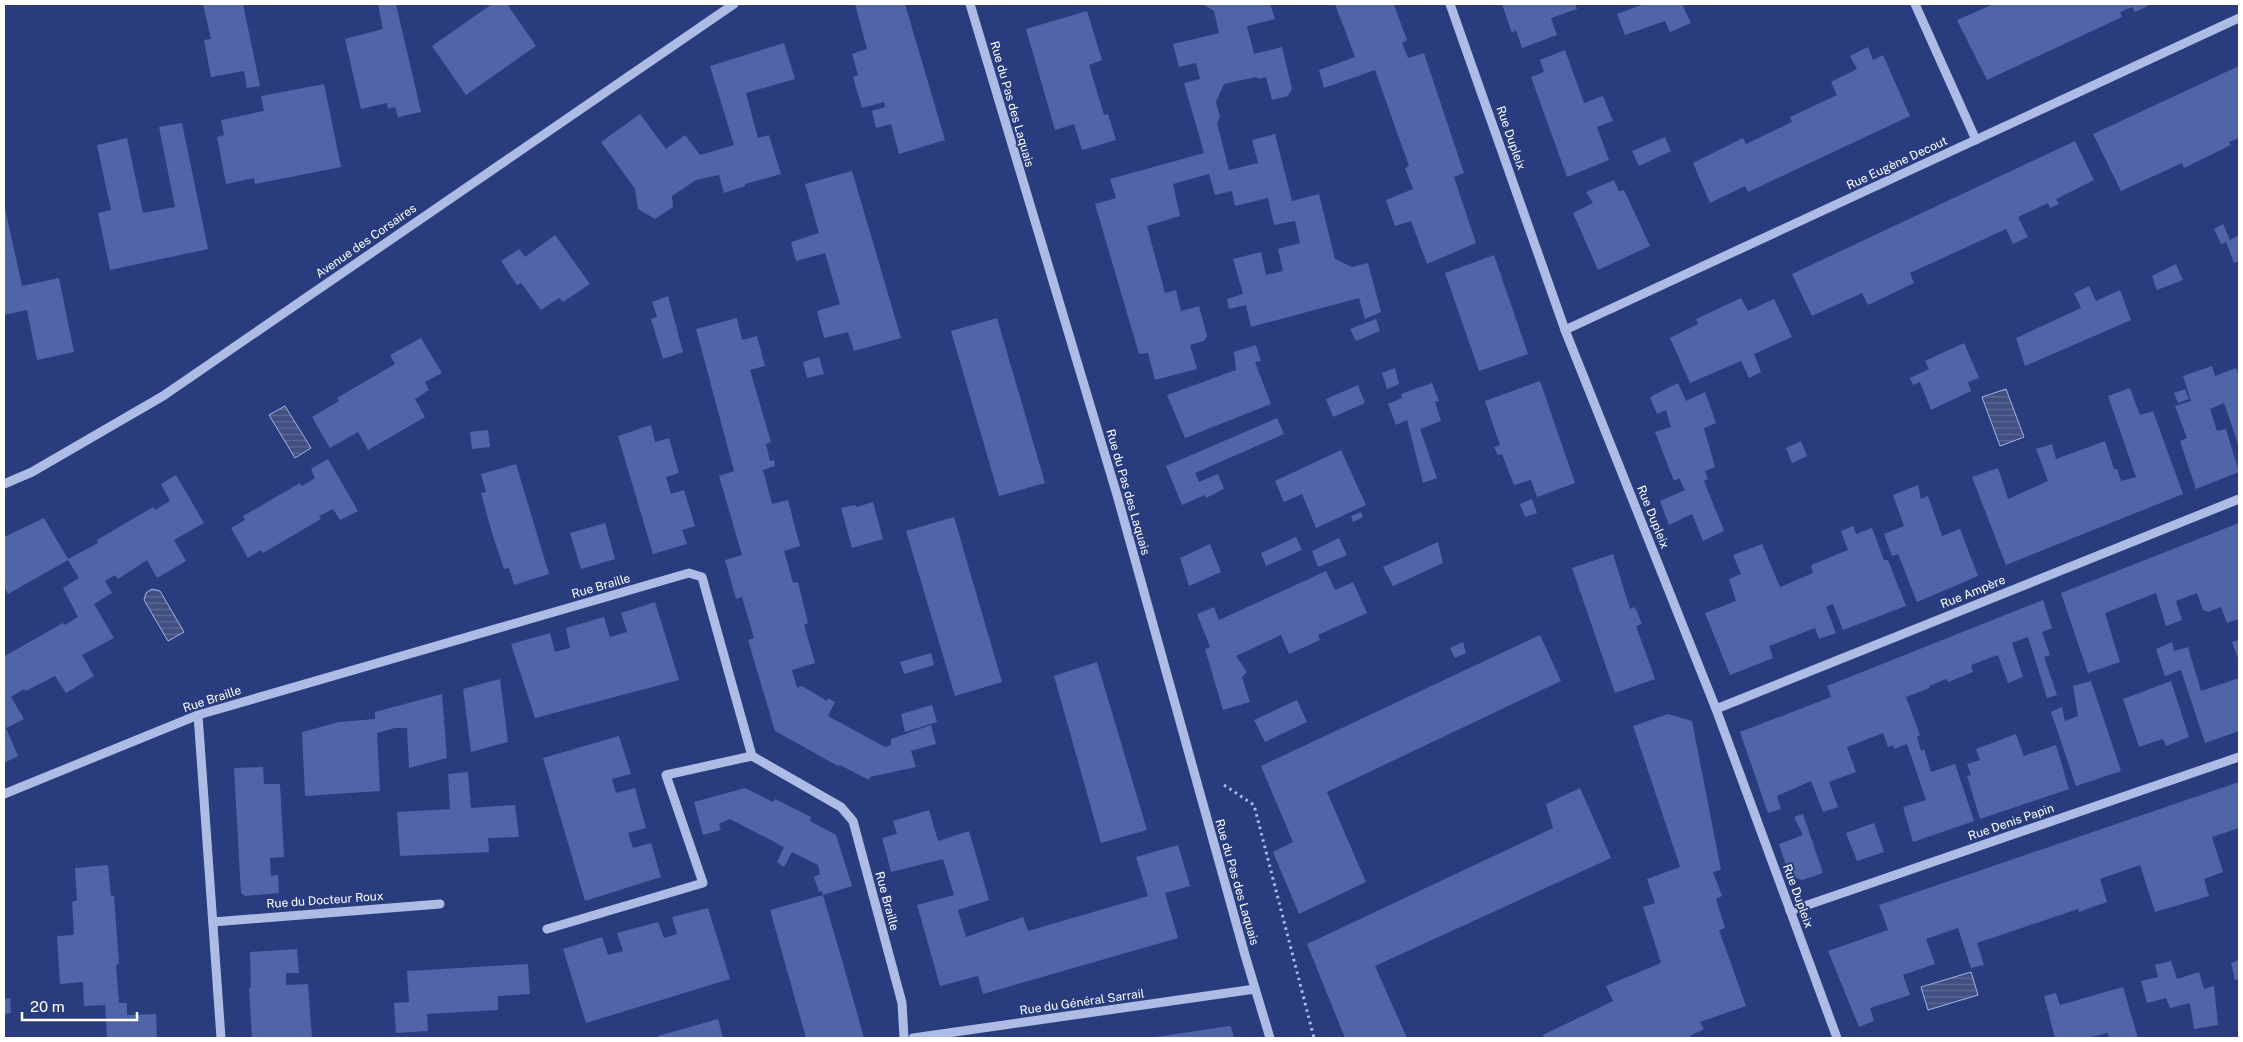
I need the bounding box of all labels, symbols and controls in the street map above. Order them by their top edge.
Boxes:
street label: Rue du Pas des Laquais [987,39,1037,169]
street label: Rue Dupleix [1493,104,1529,172]
street label: Rue Eugène Decout [1844,133,1950,192]
street label: Avenue des Corsaires [313,201,419,281]
street label: Rue du Pas des Laquais [1103,427,1153,557]
street label: Rue Dupleix [1634,483,1672,551]
street label: Rue Braille [570,571,632,601]
street label: Rue Ampère [1938,573,2008,611]
street label: Rue Braille [181,683,243,715]
street label: Rue Denis Papin [1966,801,2056,843]
street label: Rue du Pas des Laquais [1212,817,1262,947]
street label: Rue Dupleix [1780,862,1816,930]
street label: Rue Braille [872,870,902,932]
street label: Rue du Docteur Roux [266,889,384,911]
street label: Rue du Général Sarrail [1019,986,1146,1018]
scale bar [22,990,138,1022]
text: 20 m [30,998,65,1015]

